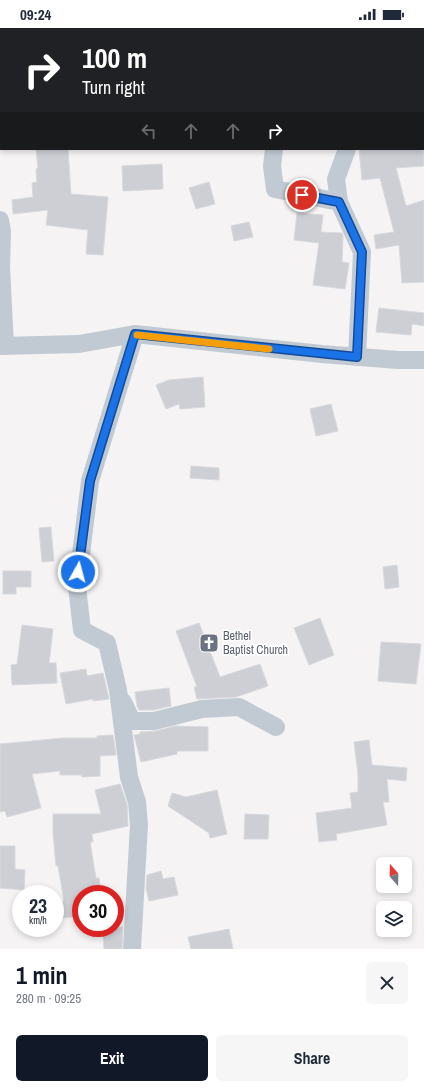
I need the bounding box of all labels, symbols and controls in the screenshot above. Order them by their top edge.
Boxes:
text: 09:24 [20,4,51,25]
text: 100 m [82,39,147,77]
icon: right [16,44,68,96]
text: Turn right [82,75,145,100]
icon: left [138,120,160,142]
icon: ahead [180,120,202,142]
icon: ahead [222,120,244,142]
icon: right [264,120,286,142]
pin [285,178,319,212]
icon: arrive [291,184,313,206]
position arrow [57,551,99,593]
place label: Bethel Baptist Church [223,628,288,658]
church icon: Bethel Baptist Church [198,632,220,654]
north arrow [376,857,412,893]
map controls [376,857,412,937]
speed limit sign: 30 [72,885,124,937]
text: 23 [29,892,47,919]
button: layers [376,901,412,937]
text: km/h [29,914,47,927]
text: 1 min [16,959,67,991]
button: close [366,962,408,1004]
text: 280 m · 09:25 [16,990,81,1007]
button: Exit [16,1035,208,1081]
button: Share [216,1035,408,1081]

